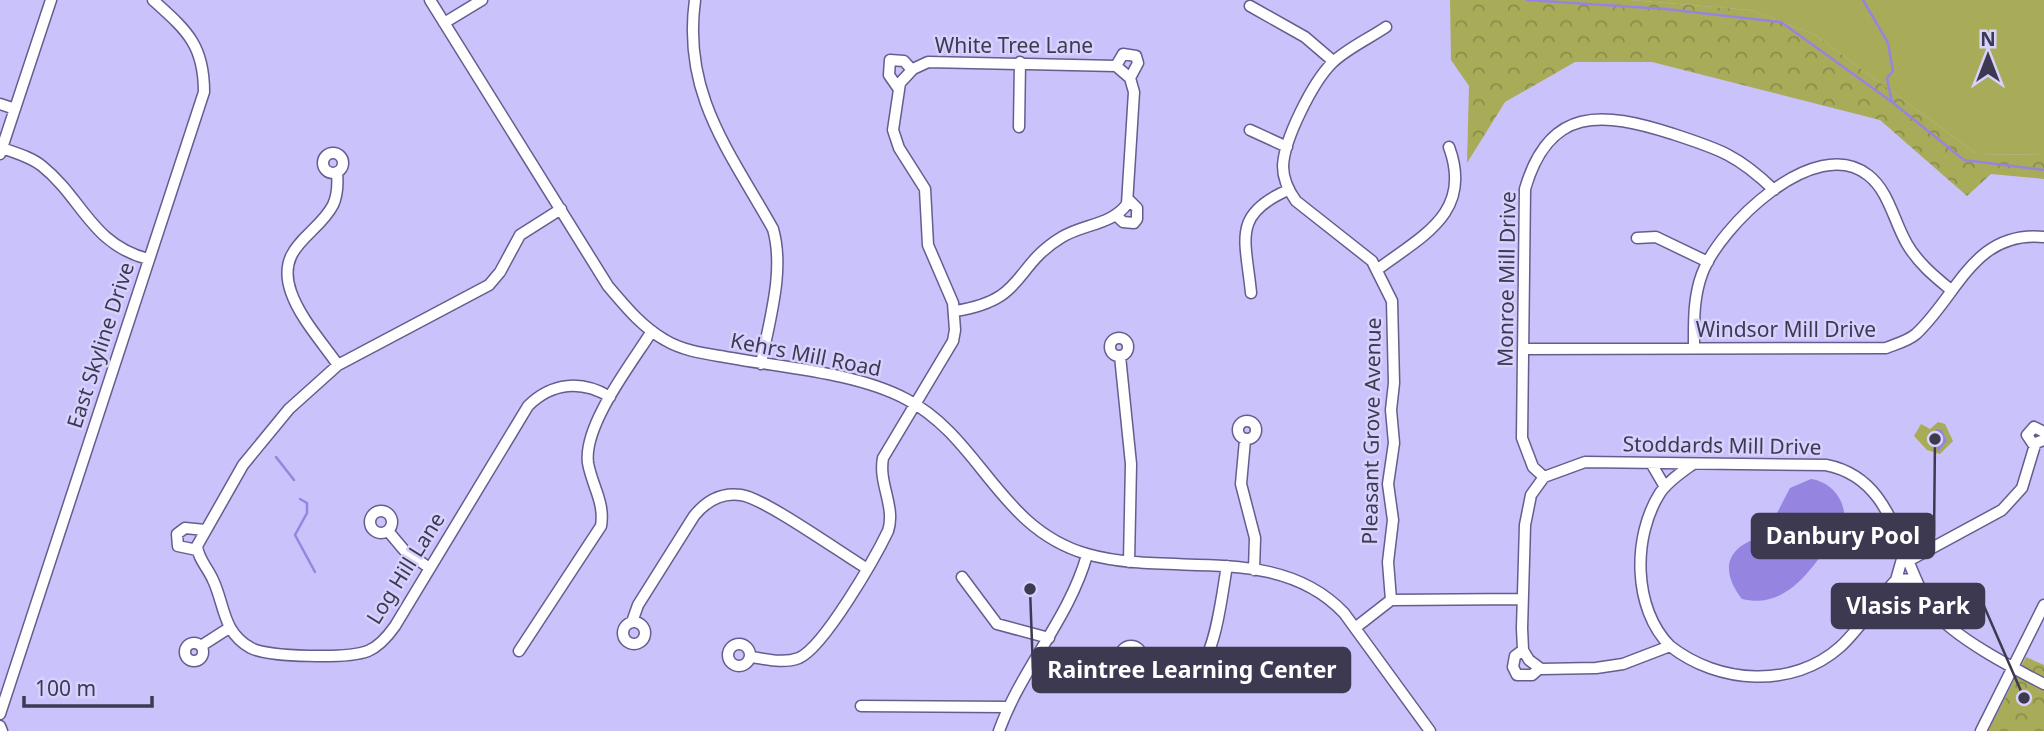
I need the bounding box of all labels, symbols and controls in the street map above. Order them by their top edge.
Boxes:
north arrow [1953,21,2023,91]
text: N [1980,26,1996,52]
street label: White Tree Lane [935,31,1093,59]
street label: Monroe Mill Drive [1490,191,1522,367]
street label: East Skyline Drive [60,258,140,432]
street label: Windsor Mill Drive [1696,315,1876,343]
street label: Pleasant Grove Avenue [1355,317,1387,545]
street label: Kehrs Mill Road [728,326,884,382]
street label: Stoddards Mill Drive [1622,429,1822,461]
street label: Log Hill Lane [359,507,451,629]
callout: Danbury Pool [1752,514,1934,558]
text: Danbury Pool [1766,519,1920,551]
callout: Vlasis Park [1832,584,1984,628]
text: Vlasis Park [1846,589,1971,621]
callout: Raintree Learning Center [1033,648,1350,692]
text: Raintree Learning Center [1047,653,1337,685]
scale bar [24,664,152,708]
text: 100 m [35,674,96,702]

